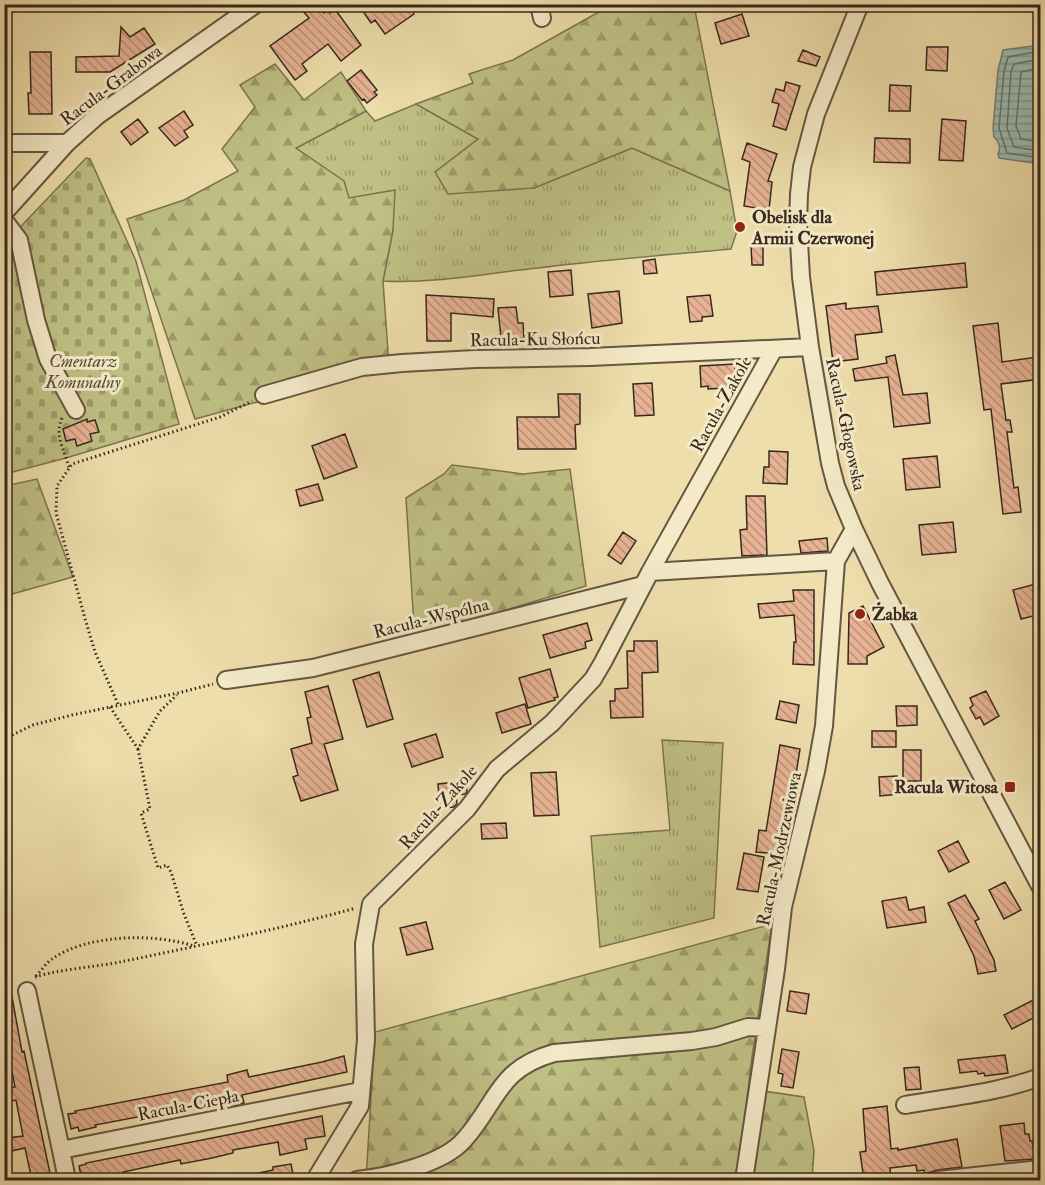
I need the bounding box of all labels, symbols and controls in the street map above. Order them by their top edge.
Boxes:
street label: Racula-Grabowa [56,39,167,131]
place label: Obelisk dla Armii Czerwonej [751,206,874,250]
marker: Obelisk dla Armii Czerwonej [733,220,747,234]
street label: Racula-Ku Słońcu [469,327,601,352]
park label: Cmentarz Komunalny [44,350,122,394]
street label: Racula-Zakole [686,352,757,456]
street label: Racula-Głogowska [820,356,871,493]
street label: Racula-Wspólna [371,593,492,644]
place label: Żabka [872,602,918,626]
marker: Żabka [853,607,867,621]
street label: Racula-Zakole [394,760,483,855]
street label: Racula-Modrzewiowa [752,769,807,928]
place label: Racula Witosa [894,776,999,799]
marker: Racula Witosa [1003,780,1017,794]
street label: Racula-Ciepła [135,1084,241,1127]

